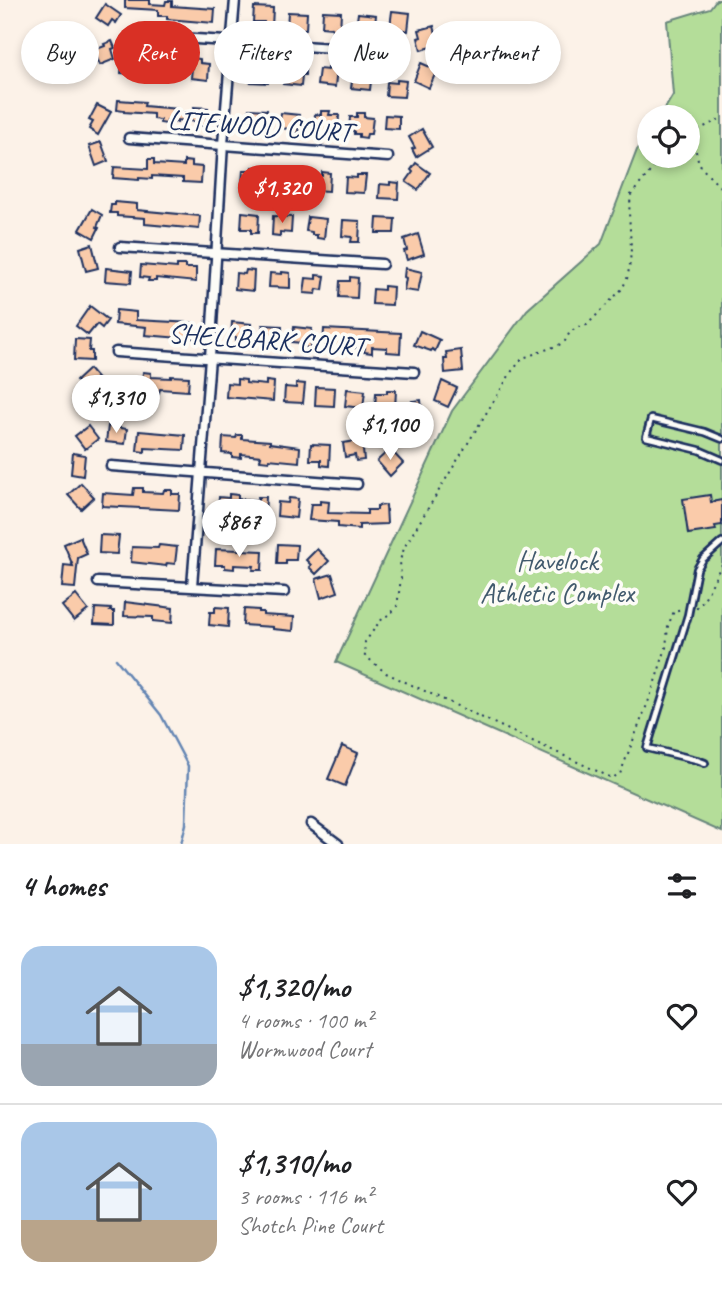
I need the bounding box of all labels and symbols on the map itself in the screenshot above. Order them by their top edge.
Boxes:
street label: LITEWOOD COURT [167,102,359,150]
pin: $1,320 [225,166,339,225]
street label: SHELLBARK COURT [167,315,373,364]
pin: $1,310 [59,376,173,435]
pin: $1,100 [333,402,447,462]
pin: $867 [198,500,280,559]
park label: Havelock Athletic Complex [480,543,636,610]

